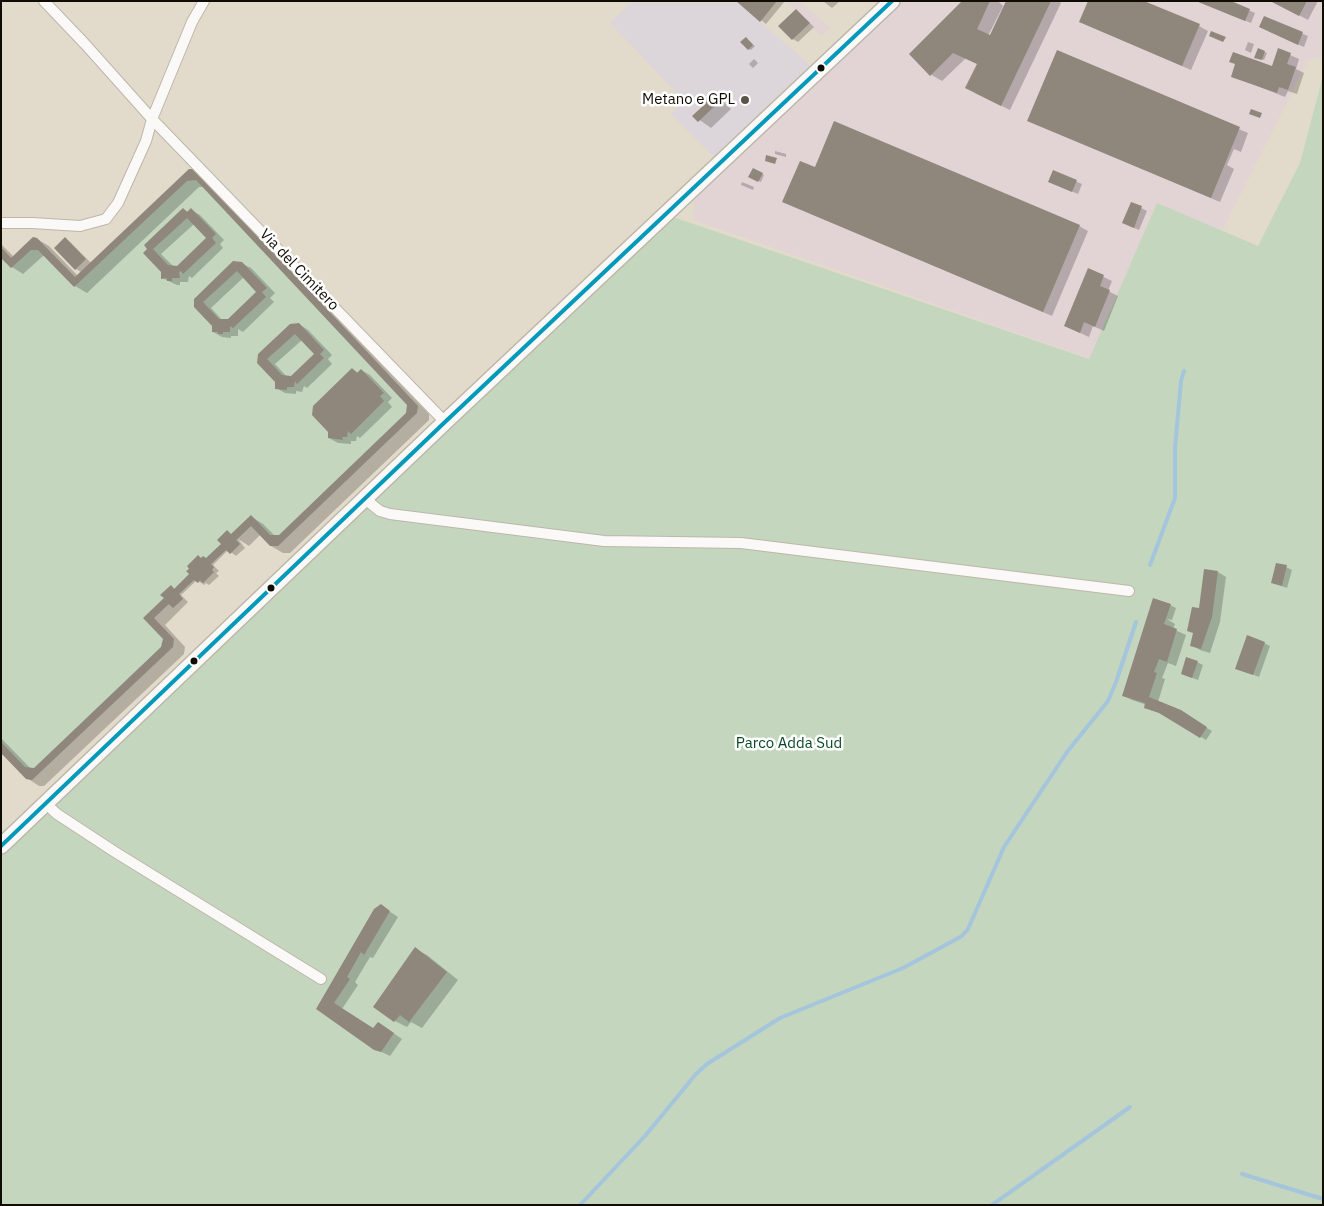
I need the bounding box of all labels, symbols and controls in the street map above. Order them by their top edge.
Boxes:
unlabelled marker [816,63,826,73]
place label: Metano e GPL [642,91,735,109]
marker: Metano e GPL [739,94,751,106]
street label: Via del Cimitero [256,226,342,314]
unlabelled marker [266,583,276,593]
unlabelled marker [189,656,199,666]
park label: Parco Adda Sud [736,735,842,753]

